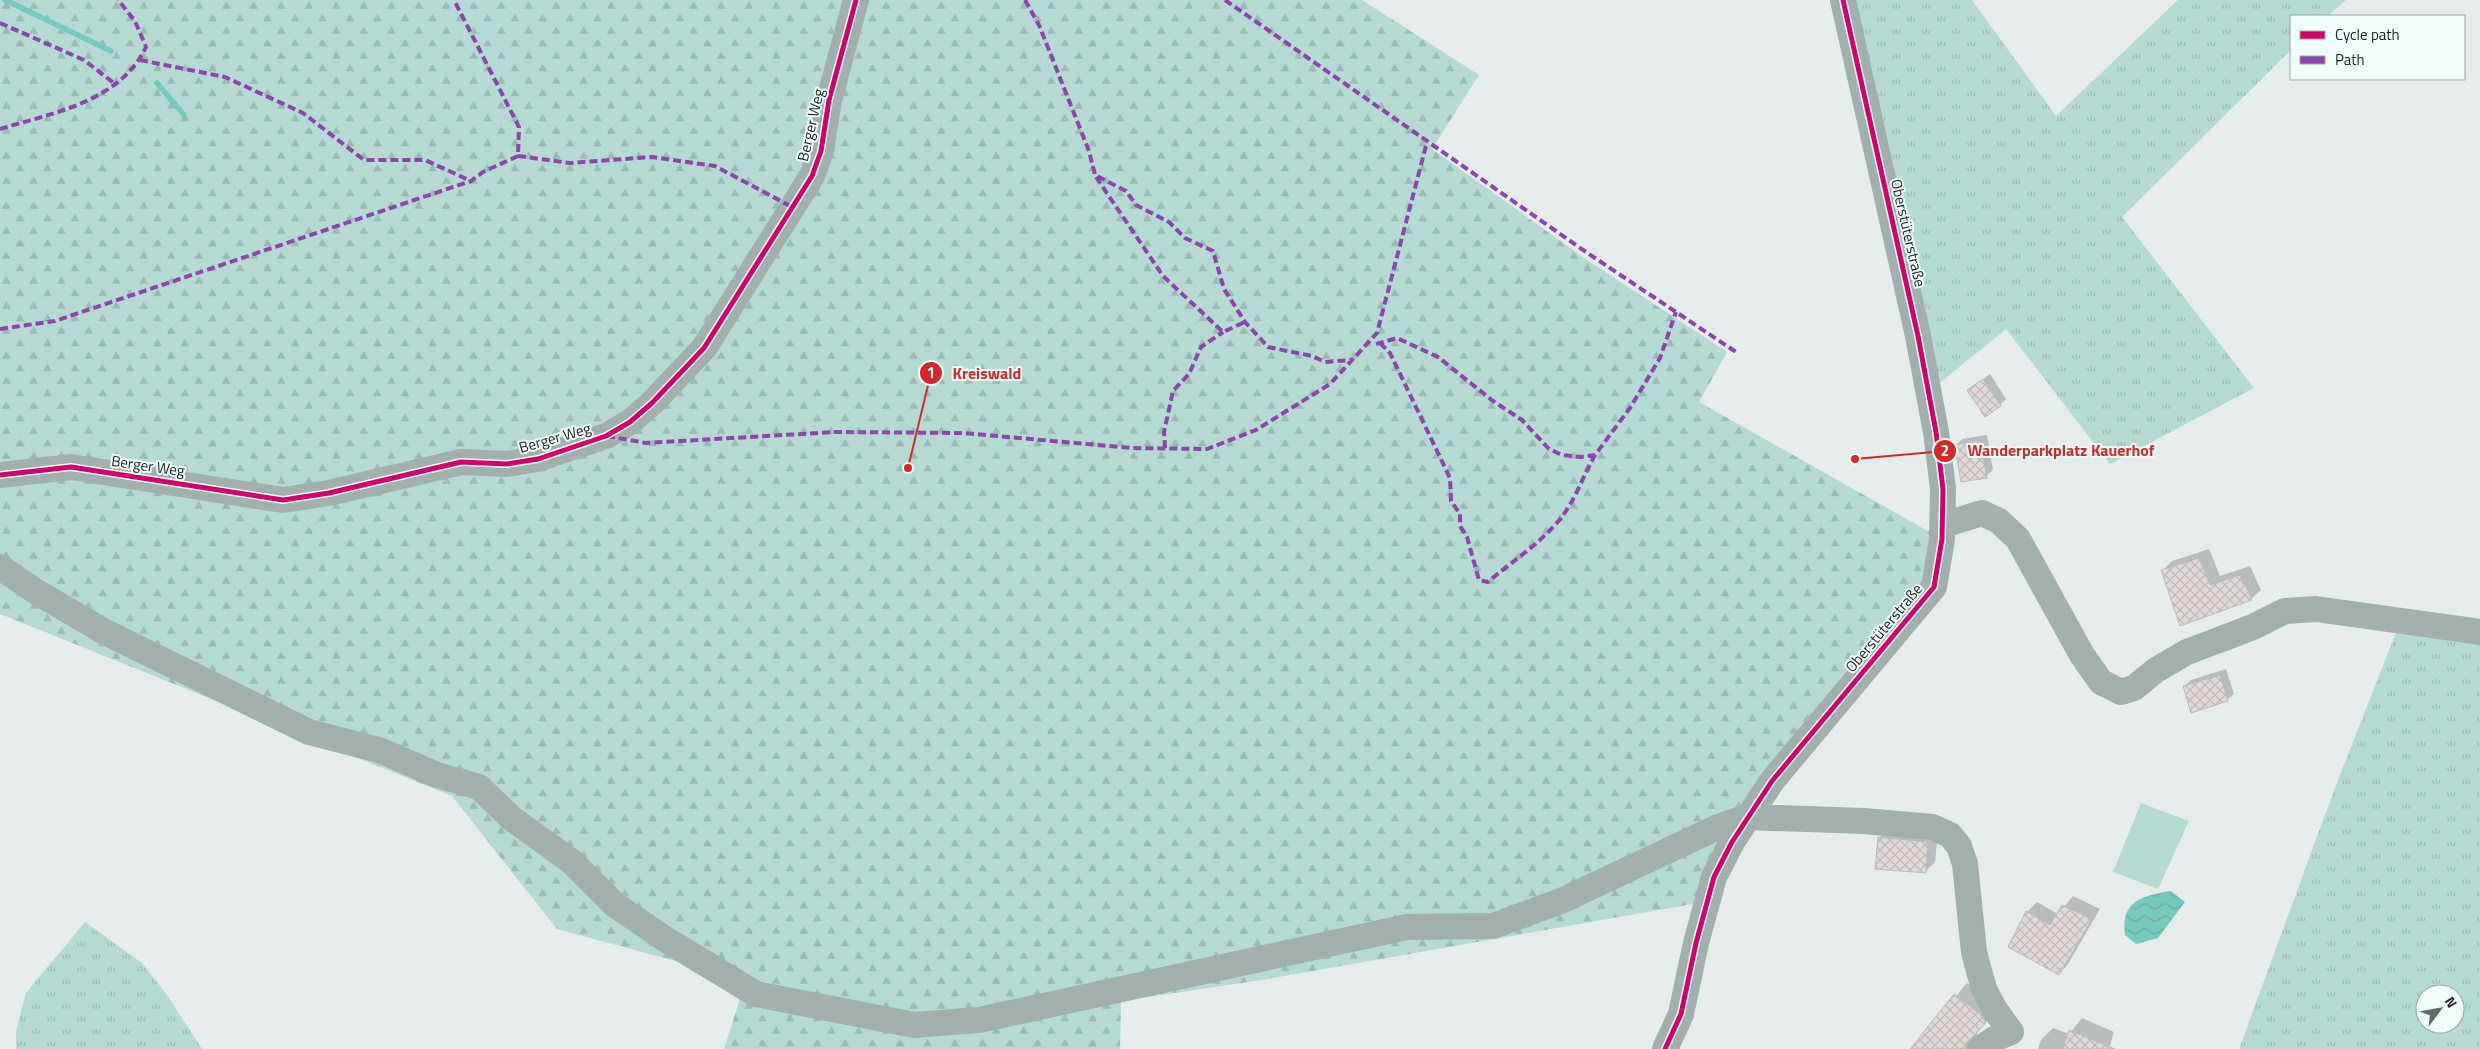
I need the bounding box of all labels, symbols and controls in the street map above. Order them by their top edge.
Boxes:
legend [2290,15,2465,80]
text: Cycle path [2335,23,2400,46]
text: Path [2335,48,2365,71]
street label: Berger Weg [791,86,830,164]
street label: Oberstüterstraße [1885,177,1932,289]
callout: Kreiswald [918,358,1032,389]
text: 1 [927,361,935,384]
text: Kreiswald [953,361,1021,385]
street label: Berger Weg [516,416,594,459]
callout: Wanderparkplatz Kauerhof [1933,435,2165,466]
text: Wanderparkplatz Kauerhof [1967,438,2155,462]
text: 2 [1941,439,1949,462]
street label: Berger Weg [110,449,187,482]
street label: Oberstüterstraße [1839,578,1928,677]
north arrow [2415,984,2465,1034]
text: N [2440,992,2463,1012]

